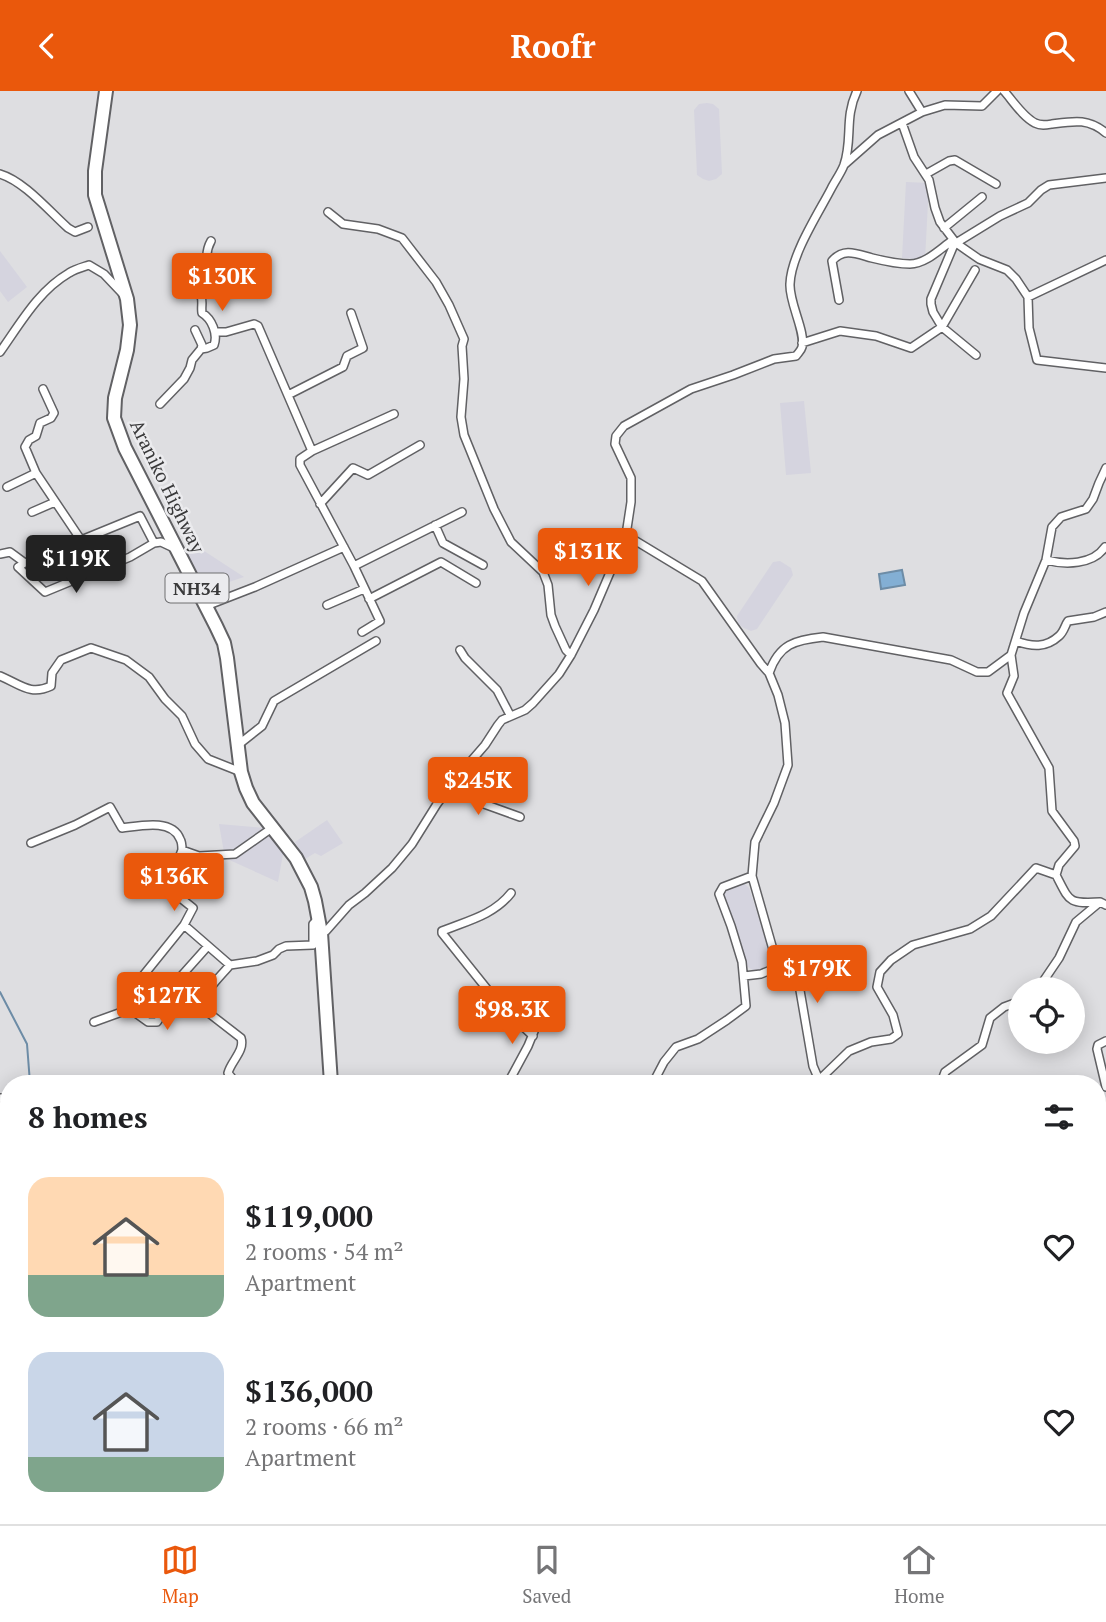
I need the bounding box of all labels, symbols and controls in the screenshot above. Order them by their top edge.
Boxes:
text: Roofr [510,25,596,67]
icon: back [28,27,66,65]
icon: search [1040,27,1078,65]
pin: $130K [173,253,271,313]
text: $130K [188,260,256,291]
street label: Araniko Highway [125,415,211,557]
pin: $131K [539,529,637,588]
pin: $119K [27,535,125,595]
text: $131K [554,535,622,566]
text: $119K [42,542,110,573]
road number: NH34 [166,573,228,603]
pin: $245K [429,757,527,817]
text: $245K [444,764,512,795]
pin: $136K [125,853,223,913]
text: $136K [140,860,208,891]
pin: $179K [768,946,866,1005]
text: $179K [783,952,851,983]
pin: $127K [118,972,216,1032]
map controls [1008,977,1085,1054]
button: locate [1008,977,1085,1054]
text: $127K [133,979,201,1010]
pin: $98.3K [455,986,569,1046]
text: $98.3K [474,993,550,1024]
text: 8 homes [28,1097,147,1137]
icon: filters [1040,1098,1078,1136]
text: $119,000 [245,1196,373,1236]
icon: home [84,1205,168,1289]
icon: heart [1040,1228,1078,1266]
text: 2 rooms · 54 m² [245,1236,404,1267]
text: Apartment [245,1267,356,1298]
text: $136,000 [245,1371,373,1411]
icon: home [84,1380,168,1464]
icon: heart [1040,1403,1078,1441]
text: 2 rooms · 66 m² [245,1411,404,1442]
text: Apartment [245,1442,356,1473]
tab: Map [161,1541,199,1608]
tab: Saved [522,1541,571,1608]
tab: Home [894,1541,945,1608]

